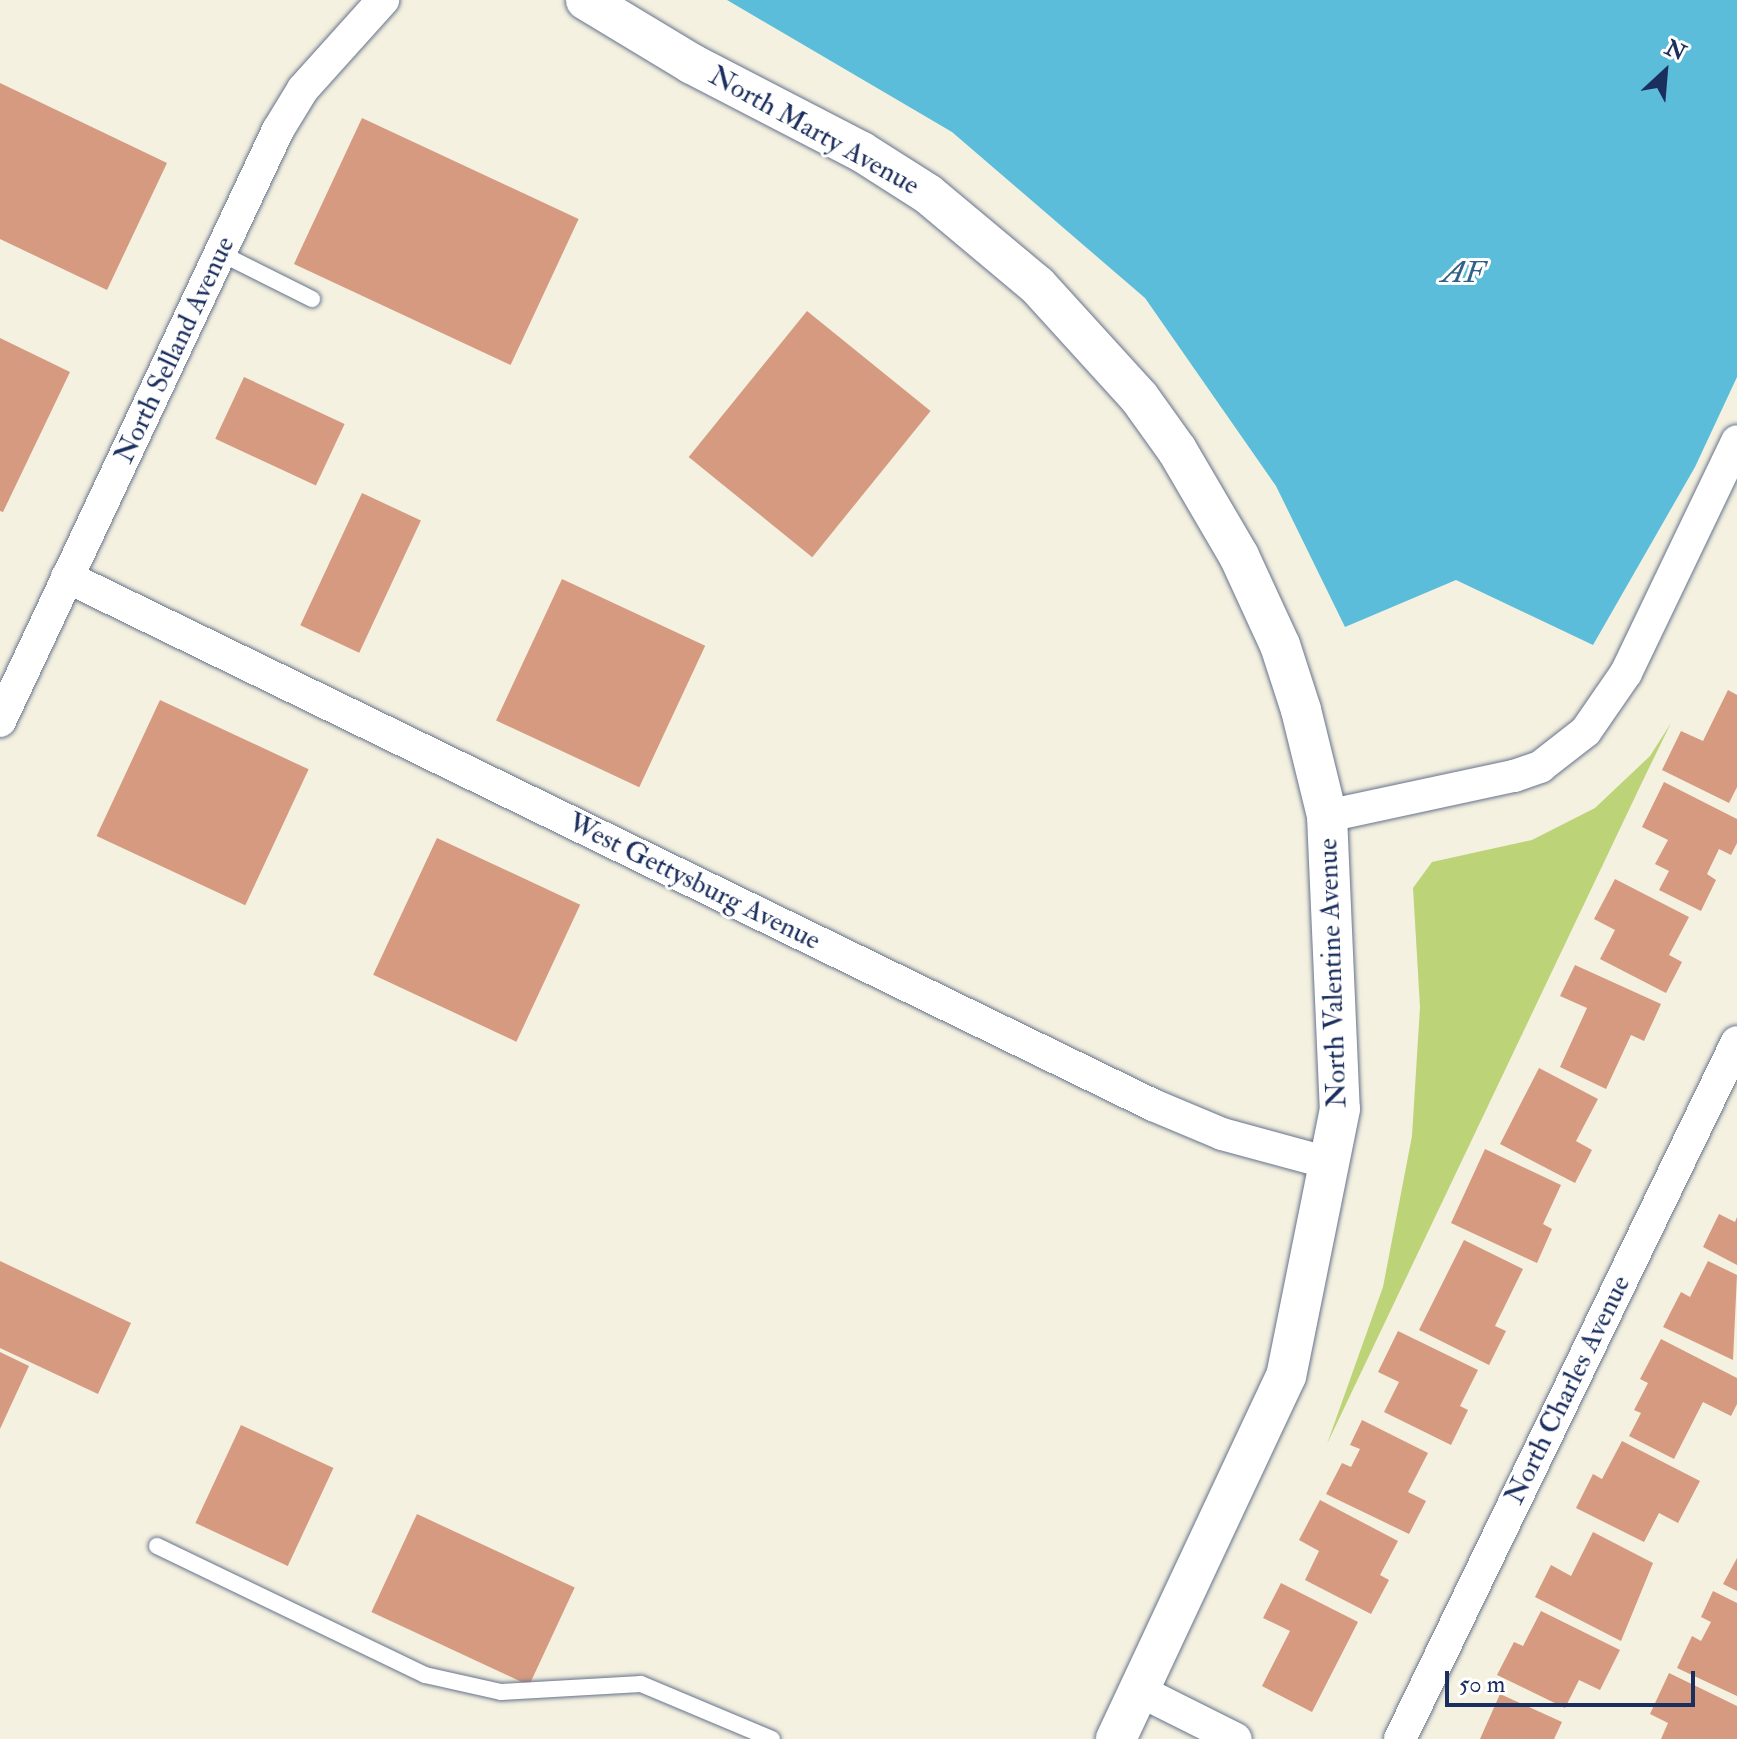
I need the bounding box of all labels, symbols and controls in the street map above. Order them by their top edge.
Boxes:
north arrow [1625,32,1705,112]
text: N [1661,34,1691,67]
street label: North Marty Avenue [703,59,925,203]
street label: North Selland Avenue [108,231,242,469]
water label: AF [1441,255,1485,291]
street label: West Gettysburg Avenue [562,806,826,958]
street label: North Valentine Avenue [1312,838,1354,1108]
street label: North Charles Avenue [1498,1270,1638,1510]
scale bar [1449,1655,1699,1705]
text: 50 m [1459,1669,1505,1700]

